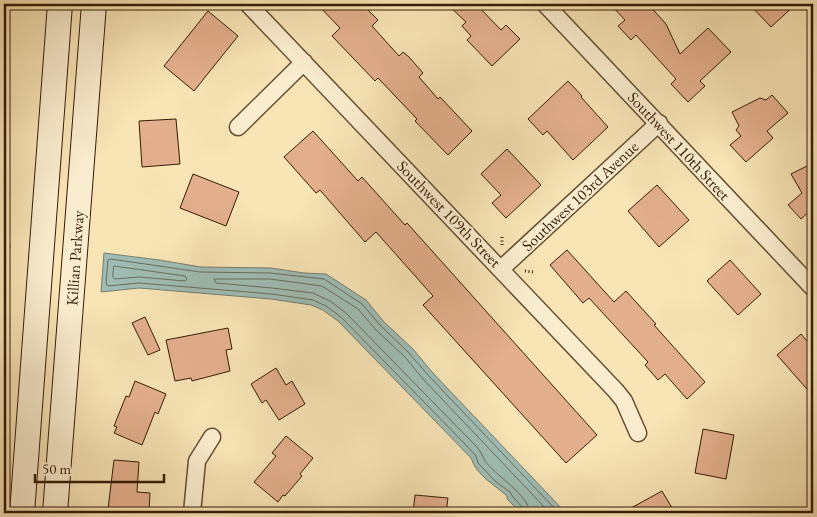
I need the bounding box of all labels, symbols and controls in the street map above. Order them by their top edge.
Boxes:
street label: Southwest 110th Street [623,87,735,205]
street label: Southwest 103rd Avenue [517,136,643,256]
street label: Southwest 109th Street [392,156,506,272]
street label: Killian Parkway [61,209,89,306]
scale bar [35,452,164,484]
text: 50 m [42,459,71,478]

